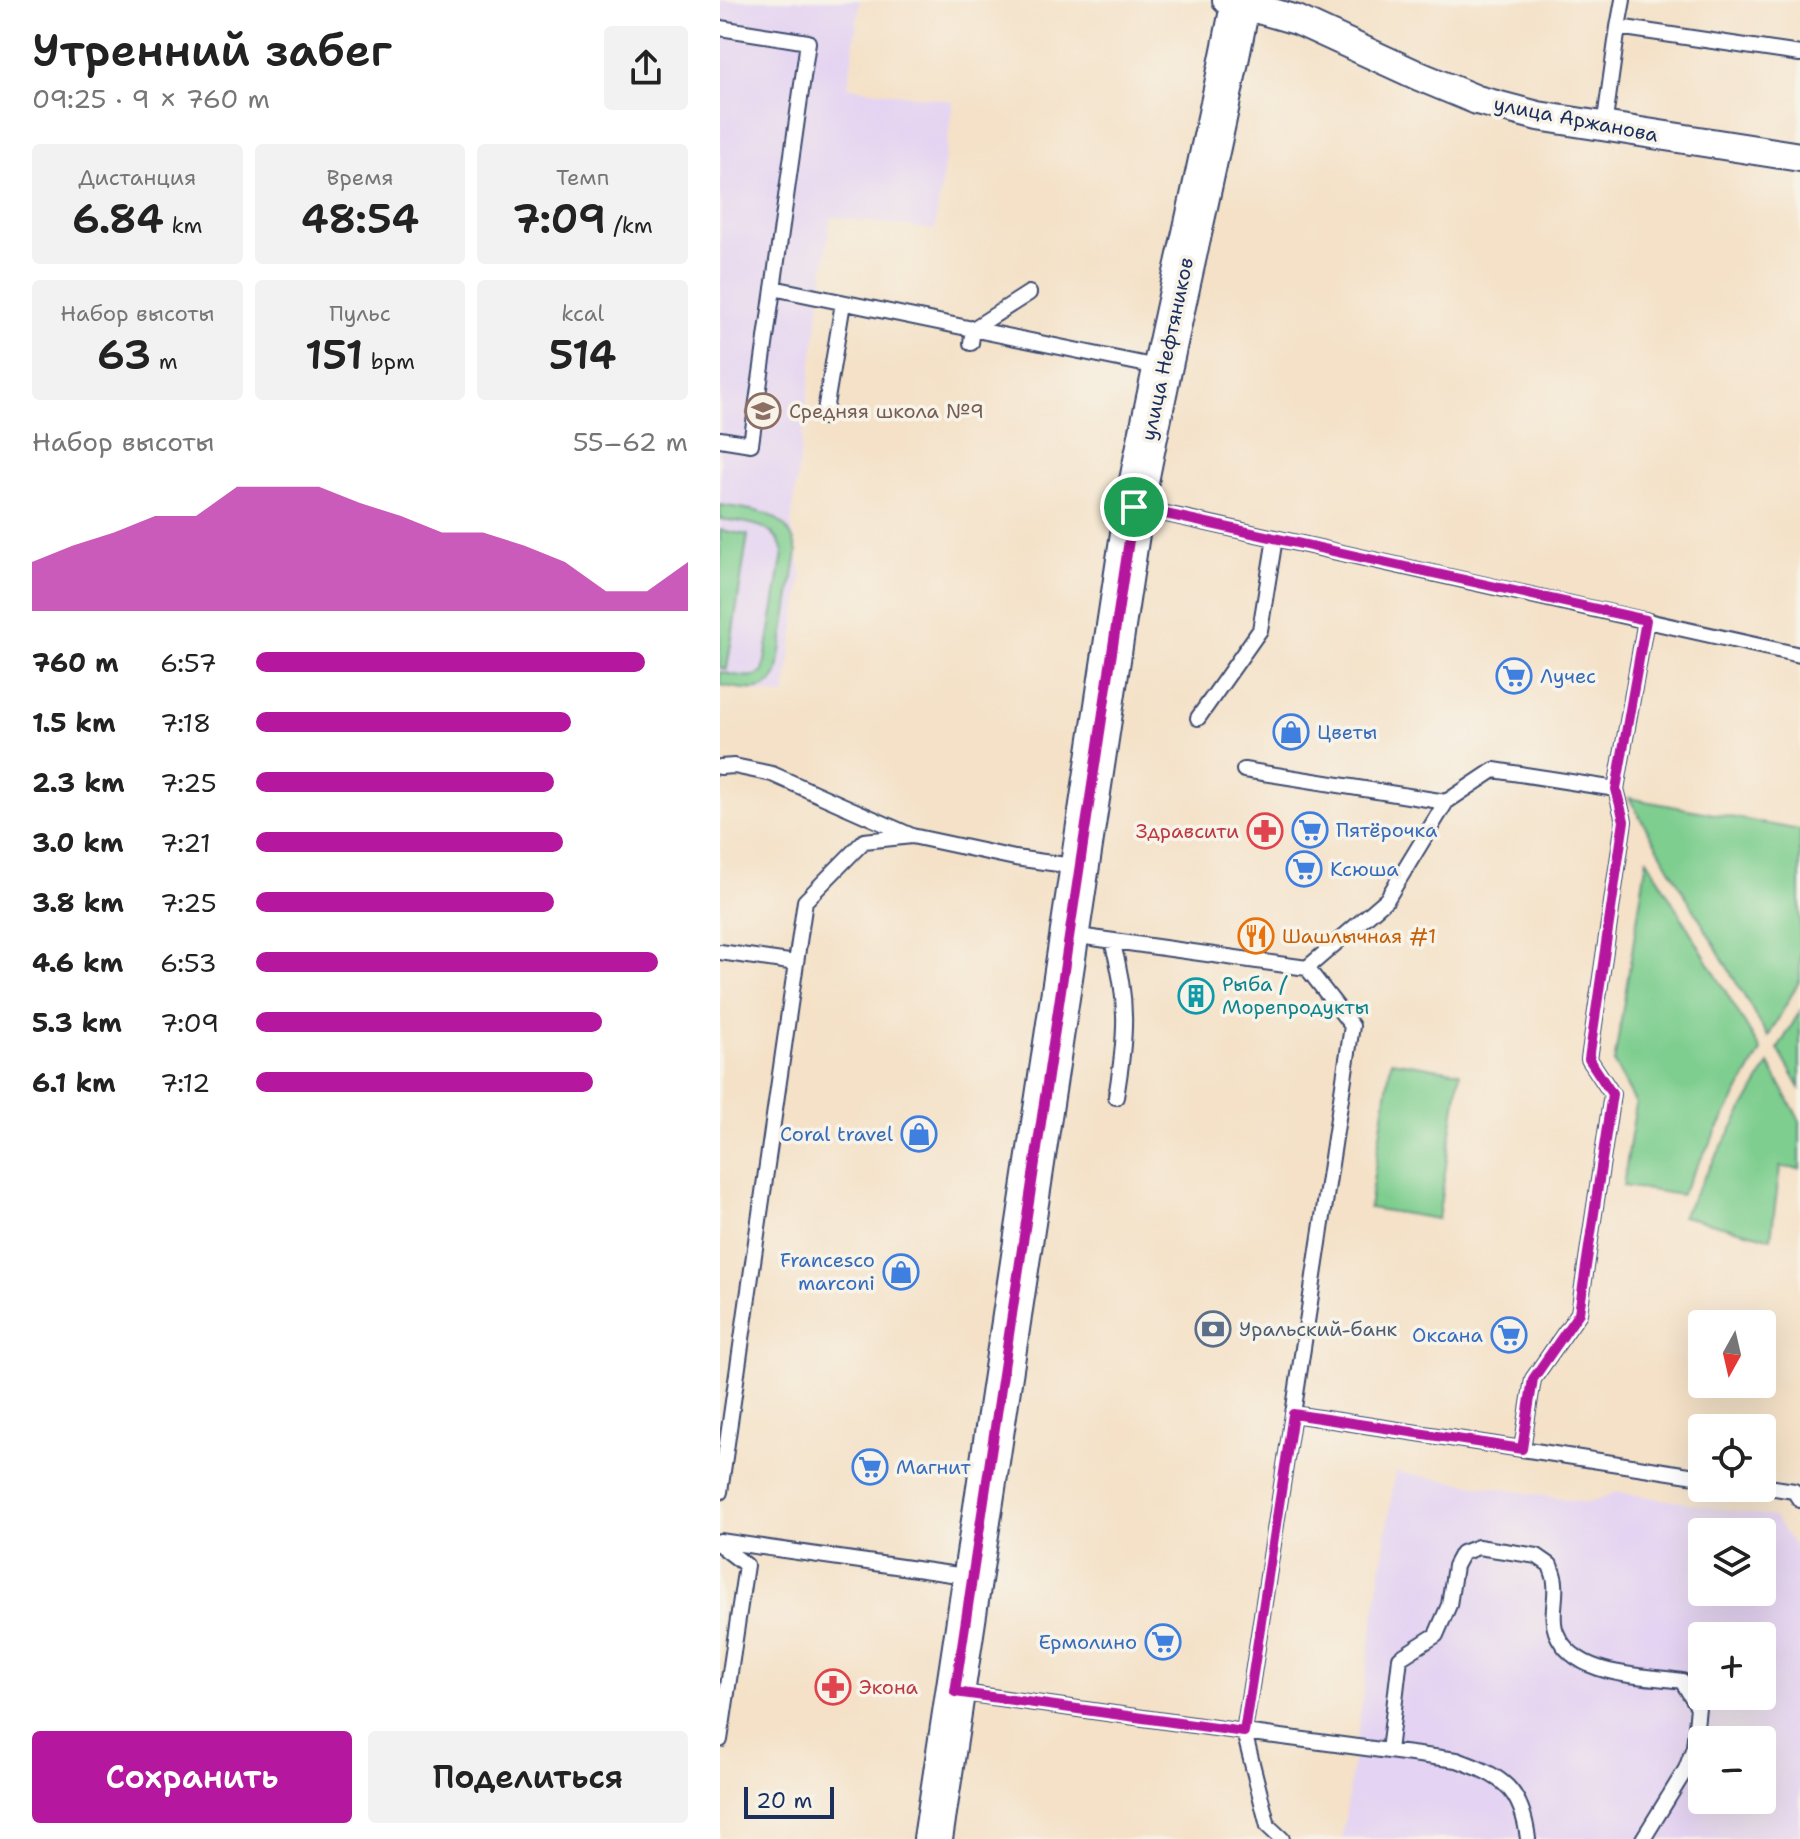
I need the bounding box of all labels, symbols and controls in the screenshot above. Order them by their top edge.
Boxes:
text: Утренний забег [32,21,392,80]
button: share [604,26,688,110]
text: 09:25 · 9 × 760 m [32,81,270,116]
street label: улица Аржанова [1492,90,1661,148]
text: Дистанция [78,163,196,192]
text: Время [326,163,394,192]
text: Темп [556,163,609,192]
text: 6.84 [72,192,164,246]
text: 48:54 [301,192,419,246]
text: 7:09 [512,192,606,246]
text: km [164,211,203,240]
text: /km [606,211,653,240]
street label: улица Нефтяников [1135,255,1199,443]
text: Набор высоты [60,299,215,328]
text: Пульс [329,299,391,328]
text: kcal [561,299,604,328]
text: 63 [97,328,151,382]
text: 151 [305,328,363,382]
text: 514 [549,328,617,382]
text: m [151,347,178,376]
text: bpm [363,347,415,376]
school or university icon: Средняя школа №9 [744,392,782,430]
place label: Средняя школа №9 [789,398,984,424]
text: Набор высоты [32,424,214,459]
text: 55–62 m [573,424,688,459]
pin [1100,473,1168,541]
icon: arrive [1112,485,1156,529]
text: 760 m [32,645,119,680]
text: 6:57 [160,645,217,680]
supermarket icon: Лучес [1495,657,1533,695]
place label: Лучес [1540,663,1596,689]
text: 1.5 km [32,705,116,740]
text: 7:18 [160,705,211,740]
shop icon: Цветы [1272,713,1310,751]
place label: Цветы [1317,719,1377,745]
text: 2.3 km [32,765,125,800]
text: 7:25 [160,765,217,800]
supermarket icon: Пятёрочка [1291,811,1329,849]
pharmacy icon: Здравсити [1246,812,1284,850]
place label: Пятёрочка [1336,817,1438,843]
place label: Здравсити [1136,818,1239,844]
text: 3.0 km [32,825,124,860]
text: 7:21 [160,825,211,860]
supermarket icon: Ксюша [1285,850,1323,888]
place label: Ксюша [1330,856,1399,882]
text: 3.8 km [32,885,124,920]
text: 7:25 [160,885,217,920]
restaurant icon: Шашлычная #1 [1237,917,1275,955]
place label: Шашлычная #1 [1282,923,1436,949]
text: 4.6 km [32,945,123,980]
text: 6:53 [160,945,217,980]
place label: Рыба / Морепродукты [1222,971,1369,1020]
building icon: Рыба / Морепродукты [1177,977,1215,1015]
text: 5.3 km [32,1005,122,1040]
text: 7:09 [160,1005,219,1040]
text: 6.1 km [32,1065,116,1100]
text: 7:12 [160,1065,210,1100]
shop icon: Coral travel [900,1115,938,1153]
place label: Coral travel [780,1121,893,1147]
place label: Francesco marconi [780,1247,875,1296]
shop icon: Francesco marconi [882,1253,920,1291]
bank icon: Уральский-банк [1194,1310,1232,1348]
north arrow [1688,1310,1776,1398]
map controls [1688,1310,1776,1814]
place label: Уральский-банк [1239,1316,1398,1342]
supermarket icon: Оксана [1490,1316,1528,1354]
place label: Оксана [1412,1322,1484,1348]
button: locate [1688,1414,1776,1502]
supermarket icon: Магнит [851,1448,889,1486]
place label: Магнит [896,1454,971,1480]
button: layers [1688,1518,1776,1606]
button: + [1688,1622,1776,1710]
supermarket icon: Ермолино [1144,1623,1182,1661]
place label: Ермолино [1039,1629,1137,1655]
pharmacy icon: Экона [814,1668,852,1706]
place label: Экона [859,1674,919,1700]
button: − [1688,1726,1776,1814]
button: Сохранить [32,1731,352,1823]
button: Поделиться [368,1731,688,1823]
scale bar [744,1783,834,1819]
text: 20 m [756,1786,813,1815]

